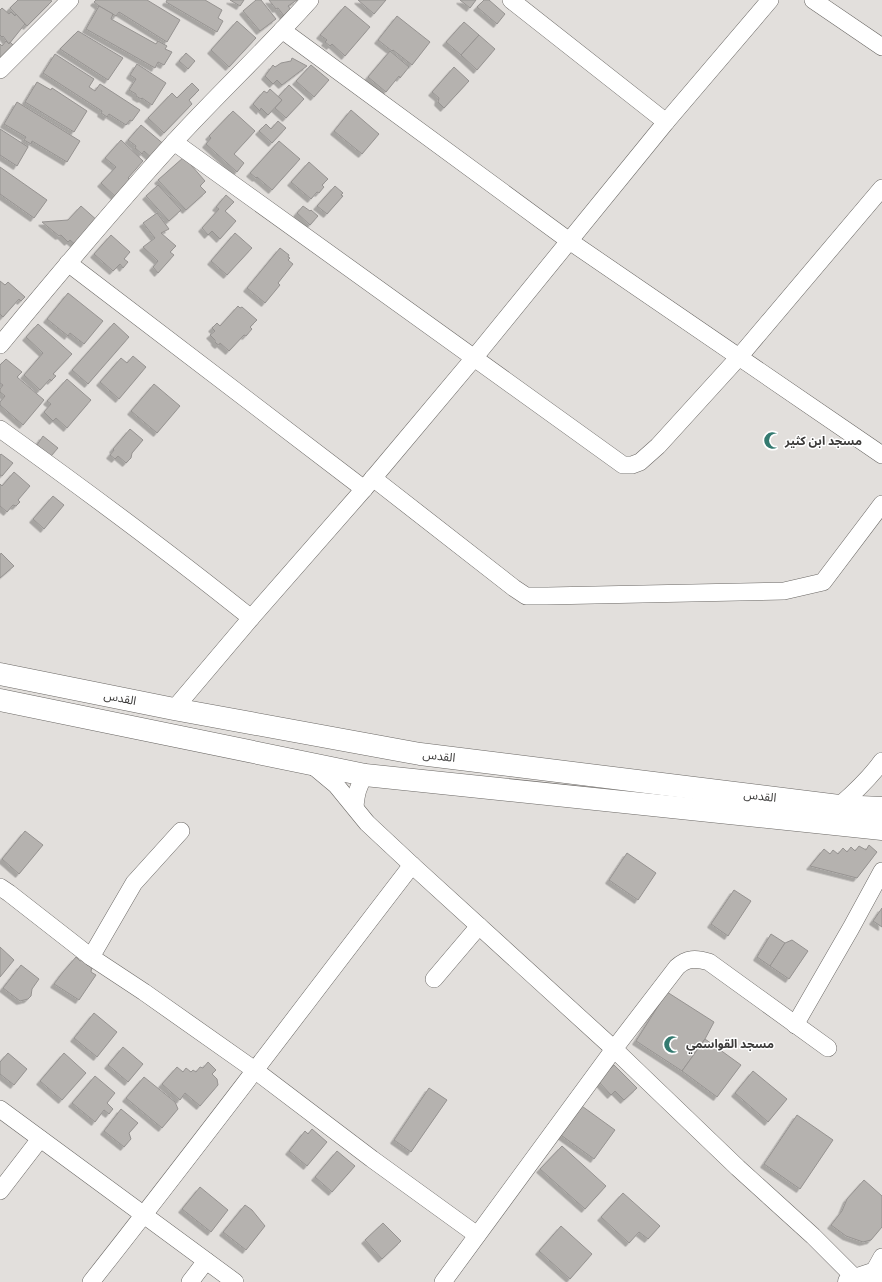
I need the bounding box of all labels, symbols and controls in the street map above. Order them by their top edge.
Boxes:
mosque icon: مسجد ابن كثير [762,431,782,451]
place label: مسجد ابن كثير [784,433,862,448]
street label: القدس [103,687,138,708]
street label: القدس [422,746,456,765]
street label: القدس [743,786,777,805]
mosque icon: مسجد القواسمي [663,1034,683,1054]
place label: مسجد القواسمي [686,1036,774,1054]

